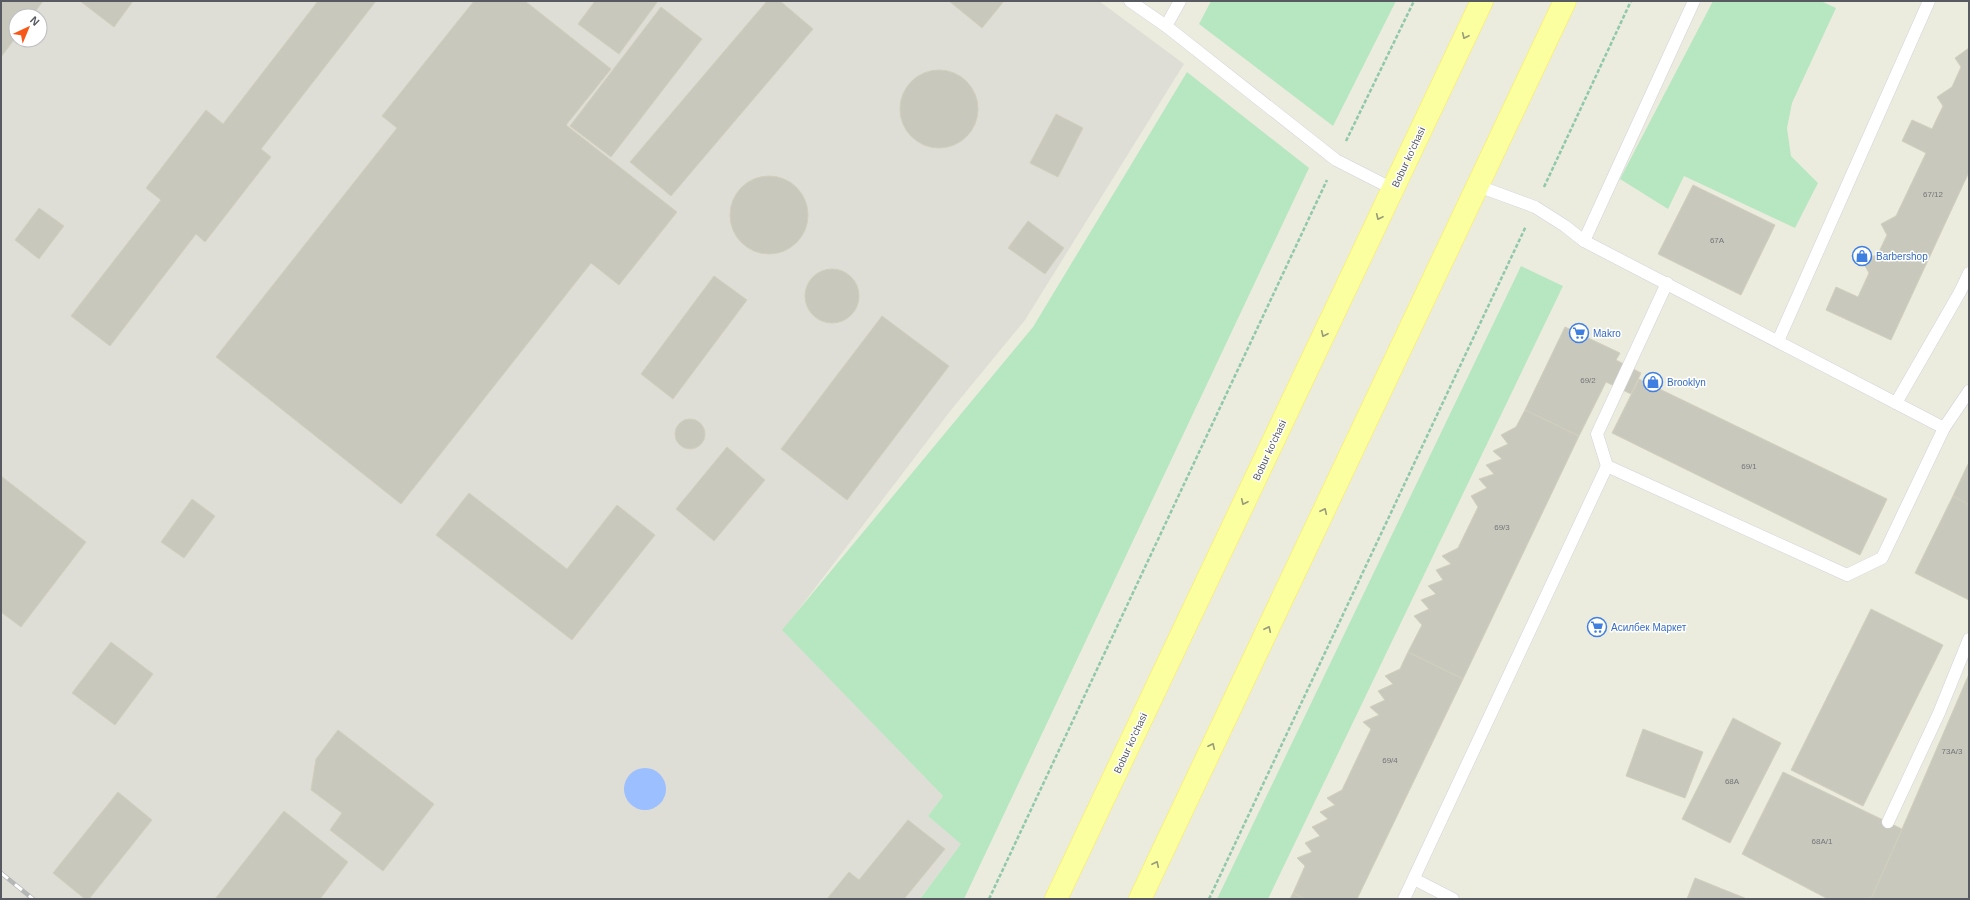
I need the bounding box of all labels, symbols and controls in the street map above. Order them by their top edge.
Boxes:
north arrow [8,8,48,48]
text: N [28,14,42,28]
one-way arrow [1462,32,1470,40]
street label: Bobur ko'chasi [1390,125,1427,189]
house number: 67/12 [1923,190,1944,199]
one-way arrow [1376,213,1384,220]
house number: 67A [1710,236,1725,245]
shop icon: Barbershop [1851,245,1873,267]
place label: Barbershop [1876,251,1928,262]
supermarket icon: Makro [1568,322,1590,344]
place label: Makro [1593,328,1621,339]
one-way arrow [1321,330,1329,338]
shop icon: Brooklyn [1642,371,1664,393]
house number: 69/2 [1580,376,1596,385]
place label: Brooklyn [1667,377,1706,388]
street label: Bobur ko'chasi [1251,418,1288,482]
house number: 69/1 [1741,462,1757,471]
one-way arrow [1241,498,1249,506]
one-way arrow [1319,508,1327,516]
house number: 69/3 [1494,523,1510,532]
supermarket icon: Асилбек Маркет [1586,616,1608,638]
place label: Асилбек Маркет [1611,622,1687,633]
one-way arrow [1263,626,1271,633]
street label: Bobur ko'chasi [1112,711,1149,775]
one-way arrow [1207,743,1215,751]
house number: 73A/3 [1942,747,1963,756]
house number: 69/4 [1382,756,1398,765]
house number: 68A [1725,777,1740,786]
house number: 68A/1 [1812,837,1833,846]
one-way arrow [1151,860,1159,868]

